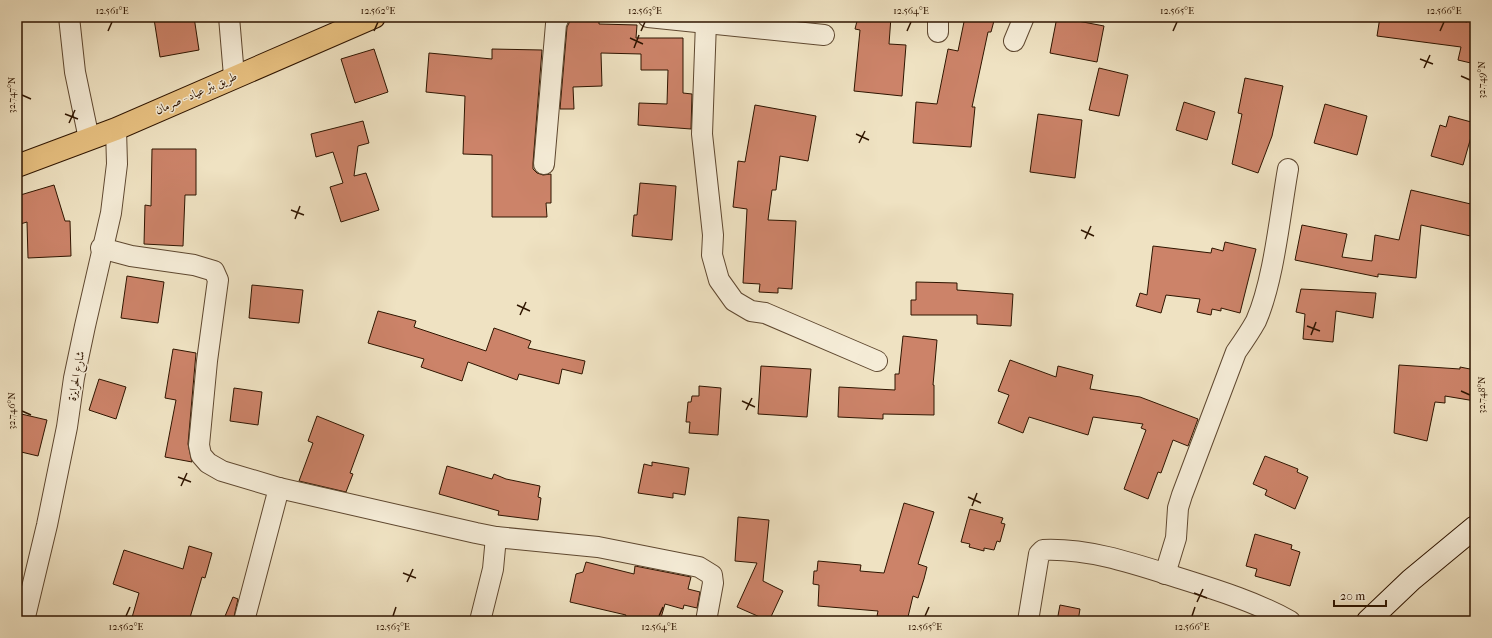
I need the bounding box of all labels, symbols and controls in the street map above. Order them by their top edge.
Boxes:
text: 12.561°E [95,5,129,17]
text: 12.562°E [361,5,395,17]
text: 12.563°E [628,5,662,17]
text: 12.564°E [893,5,929,17]
text: 12.565°E [1160,5,1194,17]
text: 12.566°E [1426,5,1462,17]
text: 32.749°N [1476,61,1488,99]
street label: طريق بئر عياد - صرمان [153,69,240,118]
text: 32.747°N [6,76,18,113]
street label: شارع الحرايزة [65,350,91,403]
text: 32.748°N [1476,376,1488,414]
text: 32.746°N [6,392,18,430]
scale bar [1334,582,1386,608]
text: 20 m [1340,589,1365,603]
text: 12.562°E [109,621,143,633]
text: 12.563°E [376,621,410,633]
text: 12.564°E [641,621,677,633]
text: 12.565°E [908,621,942,633]
text: 12.566°E [1174,621,1210,633]

